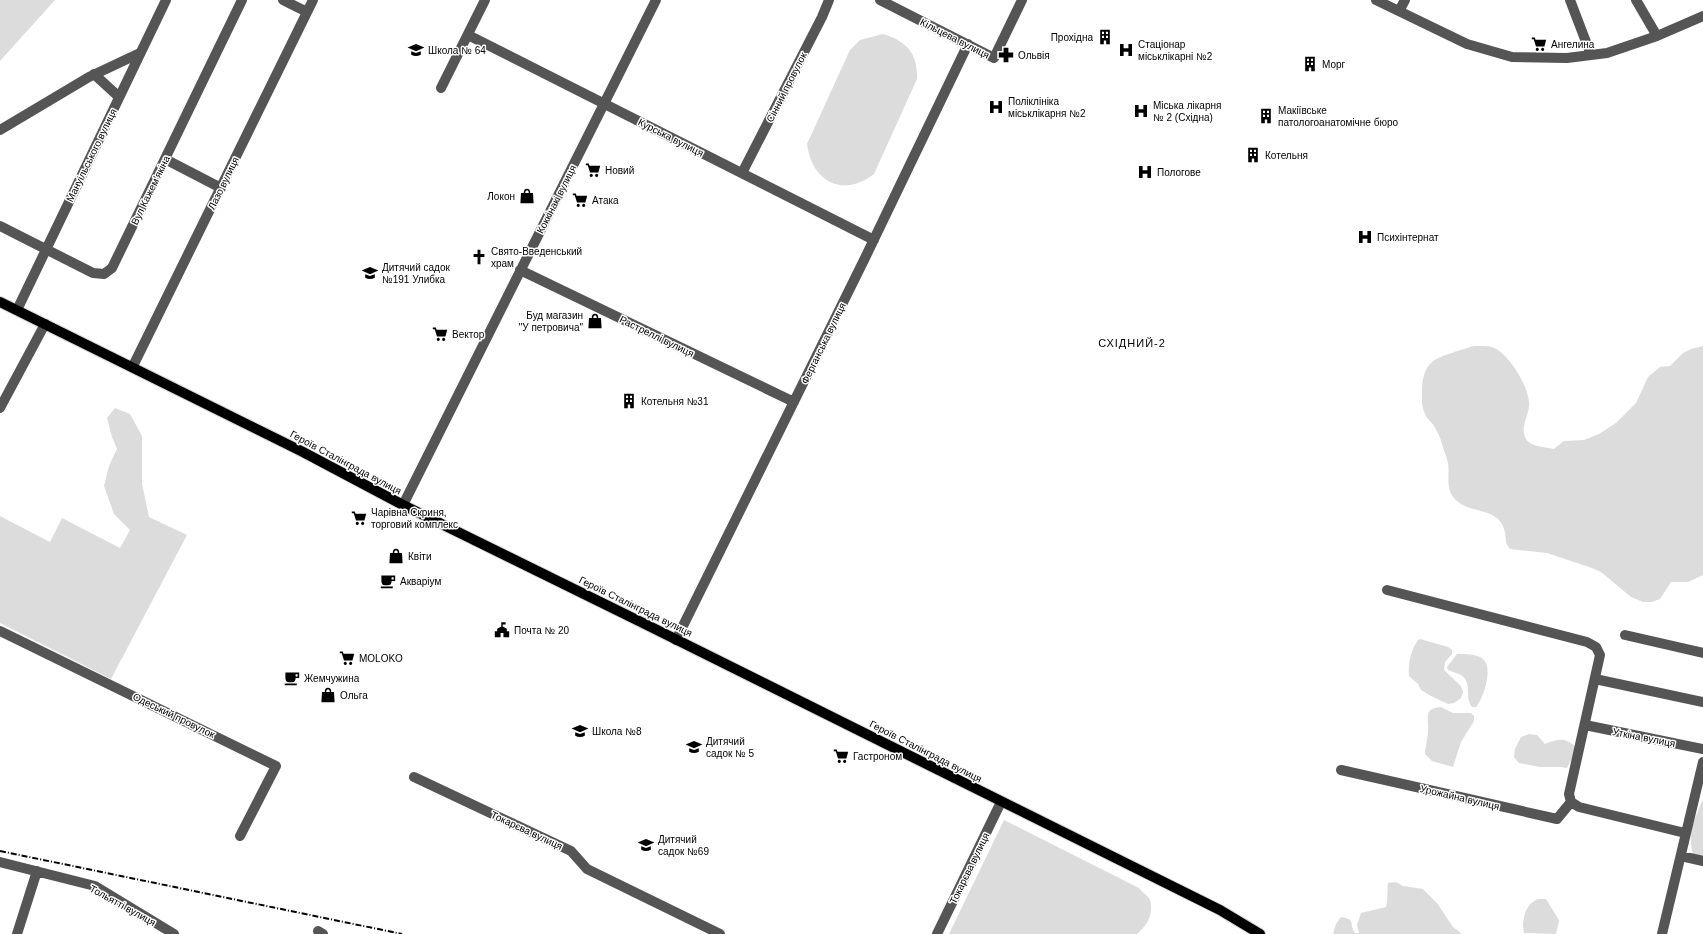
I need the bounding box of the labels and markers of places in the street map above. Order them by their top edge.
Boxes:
building icon: Прохідна [1096,28,1114,46]
place label: Прохідна [1051,32,1093,43]
supermarket icon: Ангелина [1530,35,1548,53]
place label: Стаціонар міськлікарні №2 [1138,39,1213,62]
place label: Ангелина [1551,39,1595,50]
school or university icon: Школа № 64 [407,41,425,59]
hospital icon: Стаціонар міськлікарні №2 [1117,41,1135,59]
place label: Школа № 64 [428,45,486,56]
pharmacy icon: Ольвія [997,46,1015,64]
place label: Ольвія [1018,50,1050,61]
building icon: Морг [1301,55,1319,73]
place label: Морг [1322,59,1346,70]
place label: Поліклініка міськлікарня №2 [1008,96,1086,119]
hospital icon: Поліклініка міськлікарня №2 [987,98,1005,116]
place label: Міська лікарня № 2 (Східна) [1153,100,1221,123]
hospital icon: Міська лікарня № 2 (Східна) [1132,102,1150,120]
place label: Макіївське патологоанатомічне бюро [1278,105,1398,128]
building icon: Макіївське патологоанатомічне бюро [1257,107,1275,125]
building icon: Котельня [1244,146,1262,164]
place label: Котельня [1265,150,1308,161]
supermarket icon: Новий [584,161,602,179]
hospital icon: Пологове [1136,163,1154,181]
place label: Новий [605,165,634,176]
place label: Пологове [1157,167,1201,178]
shop icon: Локон [518,187,536,205]
place label: Локон [487,191,515,202]
supermarket icon: Атака [571,191,589,209]
place label: Атака [592,195,619,206]
hospital icon: Психінтернат [1356,228,1374,246]
place label: Психінтернат [1377,232,1439,243]
place label: Свято-Введенський храм [491,246,582,269]
church icon: Свято-Введенський храм [470,248,488,266]
place label: Дитячий садок №191 Улибка [382,262,450,285]
school or university icon: Дитячий садок №191 Улибка [361,264,379,282]
place label: Буд магазин "У петровича" [519,310,583,333]
shop icon: Буд магазин "У петровича" [586,312,604,330]
supermarket icon: Вектор [431,325,449,343]
place label: Вектор [452,329,485,340]
building icon: Котельня №31 [620,392,638,410]
place label: Котельня №31 [641,396,709,407]
place label: Чарівна Скриня, торговий комплекс [371,507,458,530]
supermarket icon: Чарівна Скриня, торговий комплекс [350,509,368,527]
shop icon: Квіти [387,547,405,565]
place label: Квіти [408,551,432,562]
cafe icon: Акваріум [379,572,397,590]
place label: Акваріум [400,576,441,587]
public building icon: Почта № 20 [493,621,511,639]
place label: Почта № 20 [514,625,570,636]
supermarket icon: MOLOKO [338,649,356,667]
place label: MOLOKO [359,653,403,664]
cafe icon: Жемчужина [283,669,301,687]
place label: Жемчужина [304,673,360,684]
shop icon: Ольга [319,686,337,704]
place label: Ольга [340,690,368,701]
school or university icon: Школа №8 [571,722,589,740]
place label: Школа №8 [592,726,642,737]
place label: Дитячий садок № 5 [706,736,755,759]
school or university icon: Дитячий садок № 5 [685,738,703,756]
supermarket icon: Гастроном [832,747,850,765]
place label: Гастроном [853,751,902,762]
place label: Дитячий садок №69 [658,834,709,857]
school or university icon: Дитячий садок №69 [637,836,655,854]

